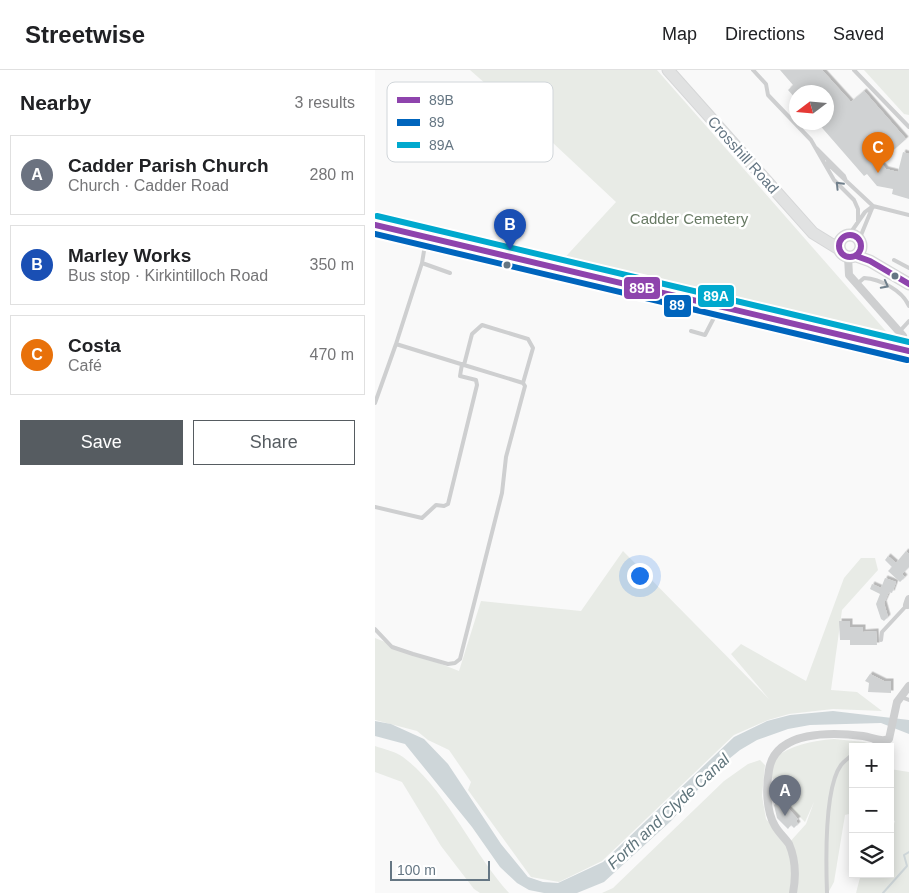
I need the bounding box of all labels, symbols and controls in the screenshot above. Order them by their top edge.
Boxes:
text: Streetwise [25,21,145,48]
text: Map [662,24,697,44]
text: Directions [725,24,805,44]
text: Saved [833,24,884,44]
legend [387,82,553,162]
north arrow [789,85,834,130]
text: Nearby [20,91,91,114]
text: 89B [429,92,454,108]
text: 3 results [295,94,355,111]
street label: Crosshill Road [704,113,782,197]
text: 89 [429,114,445,130]
pin: C [862,132,894,173]
text: 89A [429,137,455,153]
text: Cadder Parish Church [68,155,269,176]
text: A [31,166,43,183]
text: 280 m [310,166,354,183]
text: Church · Cadder Road [68,177,229,194]
one-way arrow [836,181,845,190]
pin: B [494,209,526,250]
park label: Cadder Cemetery [630,210,749,227]
text: Marley Works [68,245,191,266]
text: B [31,256,43,273]
text: 350 m [310,256,354,273]
unlabelled marker [502,260,512,270]
text: Bus stop · Kirkintilloch Road [68,267,268,284]
unlabelled marker [890,271,900,281]
line badge: 89B [623,276,661,300]
one-way arrow [880,279,889,289]
text: 89B [629,280,655,296]
line badge: 89A [697,284,735,308]
text: 89A [703,288,729,304]
line badge: 89 [663,294,692,318]
text: 89 [669,297,685,313]
text: Costa [68,335,121,356]
text: C [31,346,43,363]
text: 470 m [310,346,354,363]
text: Café [68,357,102,374]
button: Save [20,420,183,465]
button: Share [193,420,355,465]
your location [627,563,653,589]
map controls [849,743,894,878]
button: + [849,743,894,788]
water label: Forth and Clyde Canal [604,750,733,872]
pin: A [769,775,801,816]
button: − [849,788,894,833]
button: layers [849,833,894,878]
scale bar [390,858,490,881]
text: 100 m [397,862,436,878]

